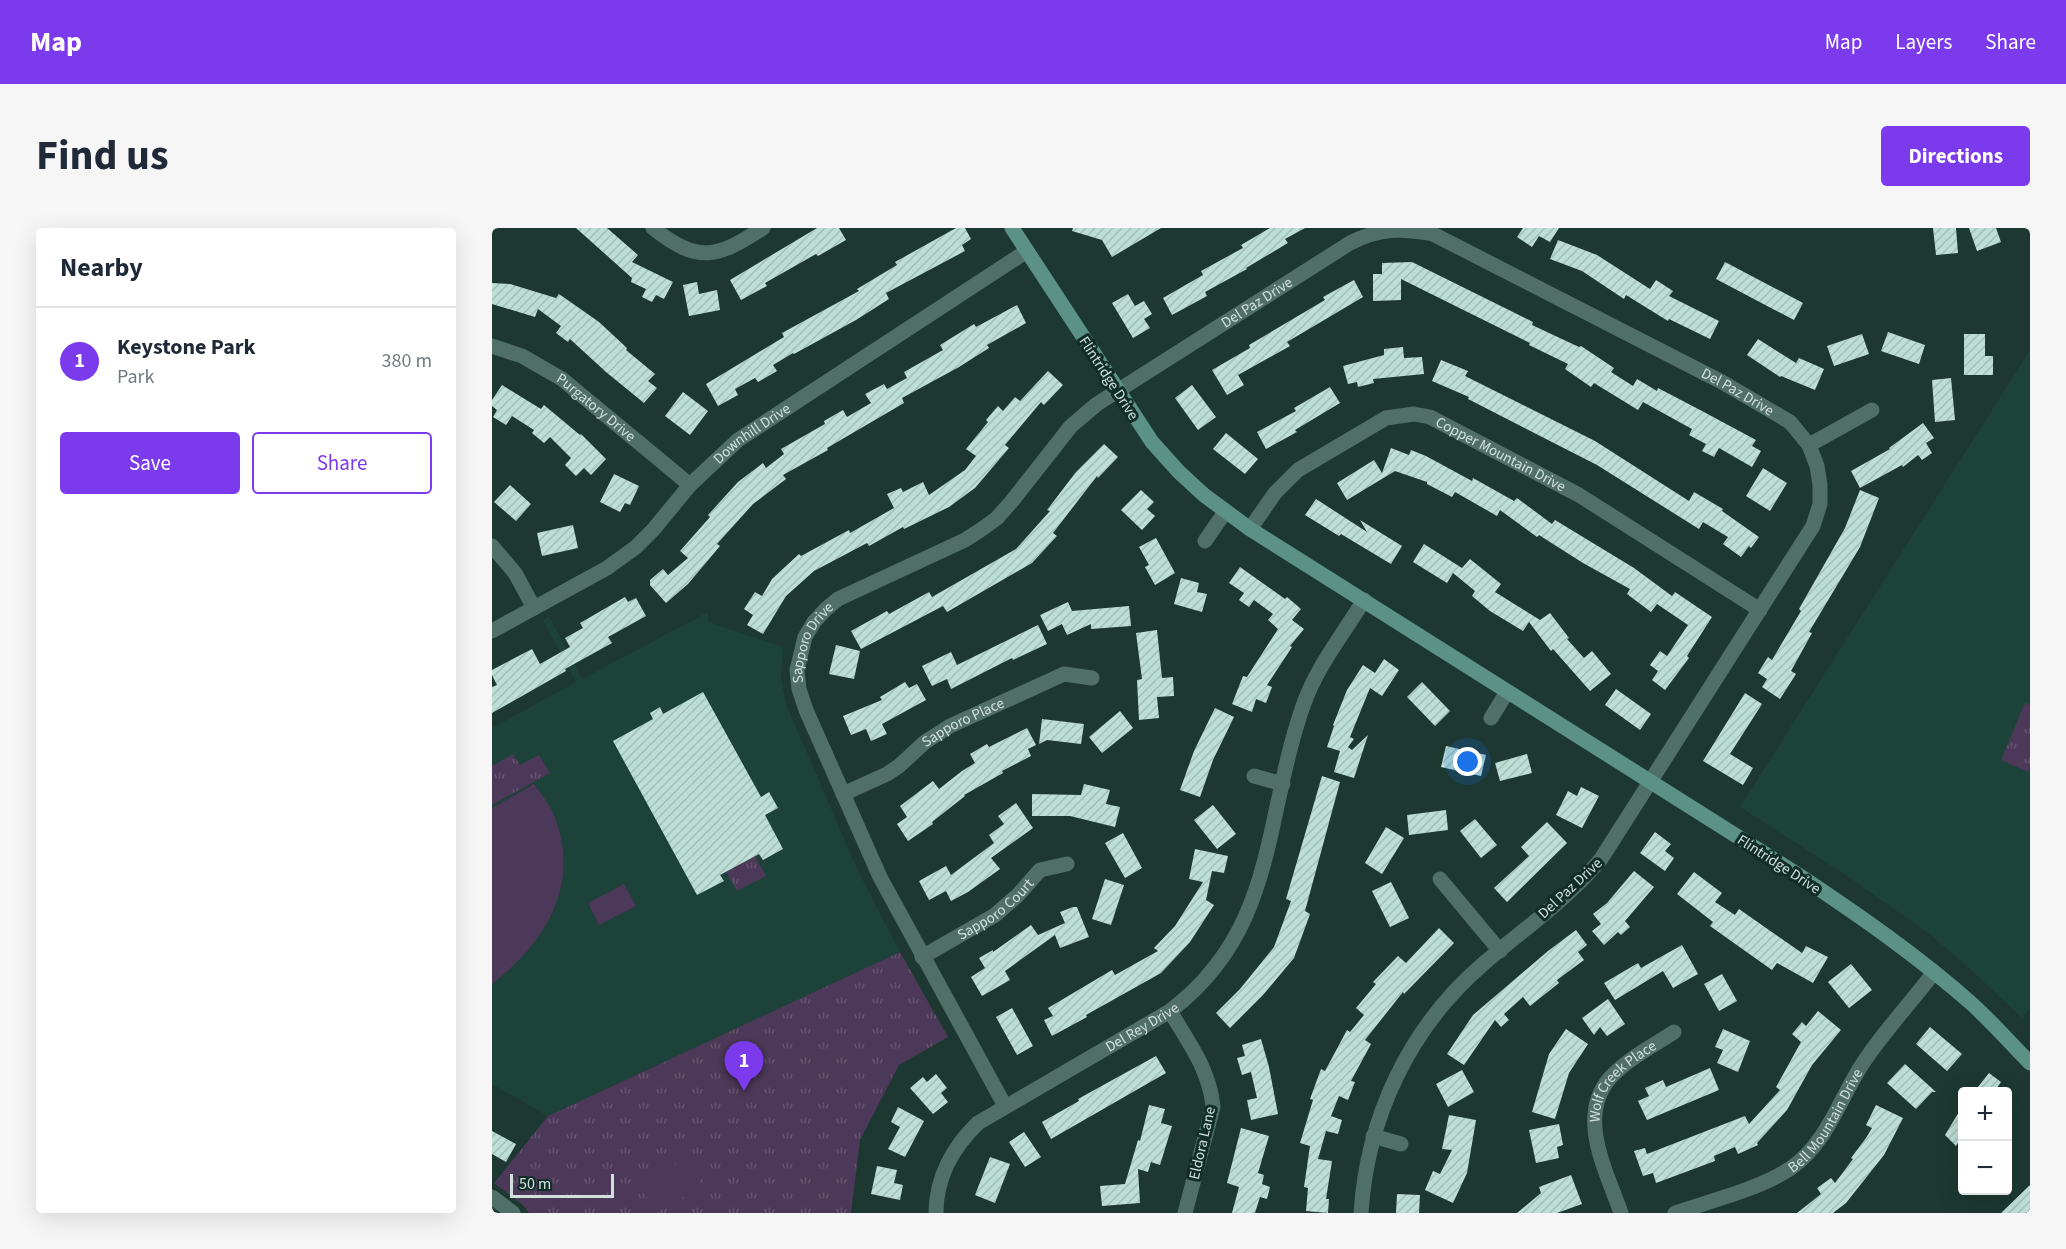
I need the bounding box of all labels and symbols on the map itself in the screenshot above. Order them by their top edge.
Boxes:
street label: Del Paz Drive [1217,272,1297,333]
street label: Flintridge Drive [1074,332,1143,424]
street label: Del Paz Drive [1697,363,1778,421]
street label: Purgatory Drive [553,368,640,447]
street label: Downhill Drive [709,398,795,469]
street label: Copper Mountain Drive [1432,412,1569,497]
street label: Sapporo Drive [787,597,838,684]
street label: Sapporo Place [918,693,1008,753]
your location [1453,747,1482,776]
street label: Flintridge Drive [1733,830,1825,899]
street label: Del Paz Drive [1534,853,1607,924]
street label: Sapporo Court [954,874,1039,946]
street label: Del Rey Drive [1102,998,1184,1057]
street label: Wolf Creek Place [1584,1036,1660,1123]
pin: 1 [724,1042,764,1091]
street label: Bell Mountain Drive [1784,1065,1868,1178]
street label: Eldora Lane [1184,1105,1221,1182]
scale bar [510,1171,614,1198]

